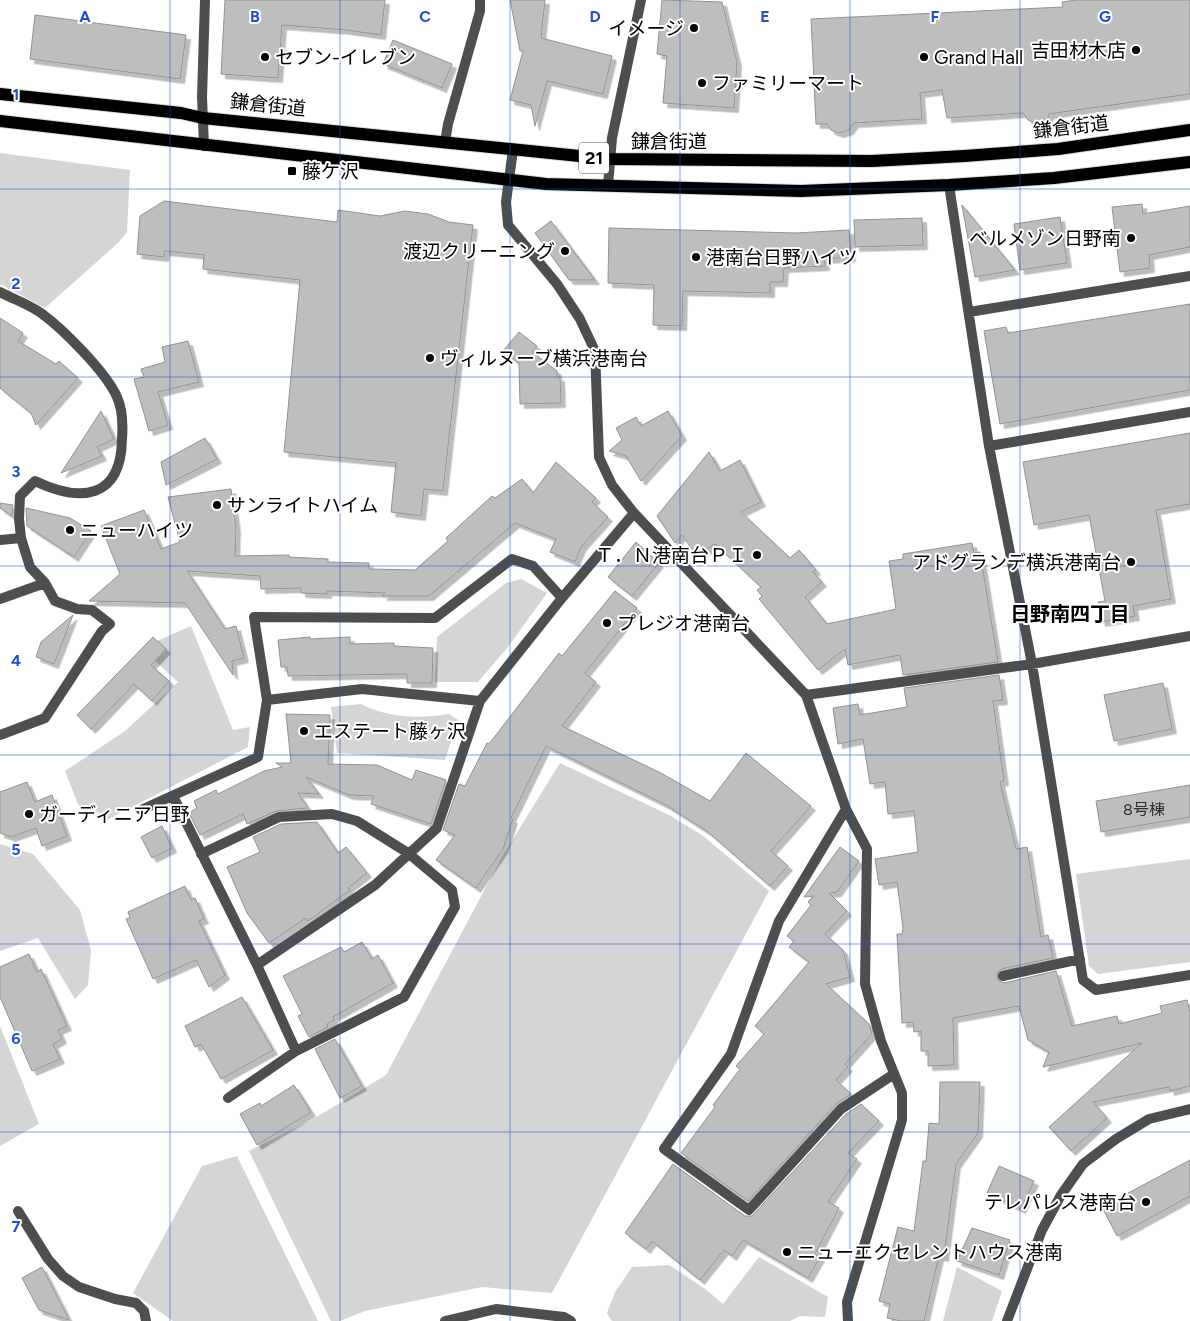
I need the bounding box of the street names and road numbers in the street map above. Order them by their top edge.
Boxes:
street label: 鎌倉街道 [229,90,307,120]
street label: 鎌倉街道 [1032,111,1110,143]
street label: 鎌倉街道 [631,130,707,153]
road number: 21 [579,142,609,174]

